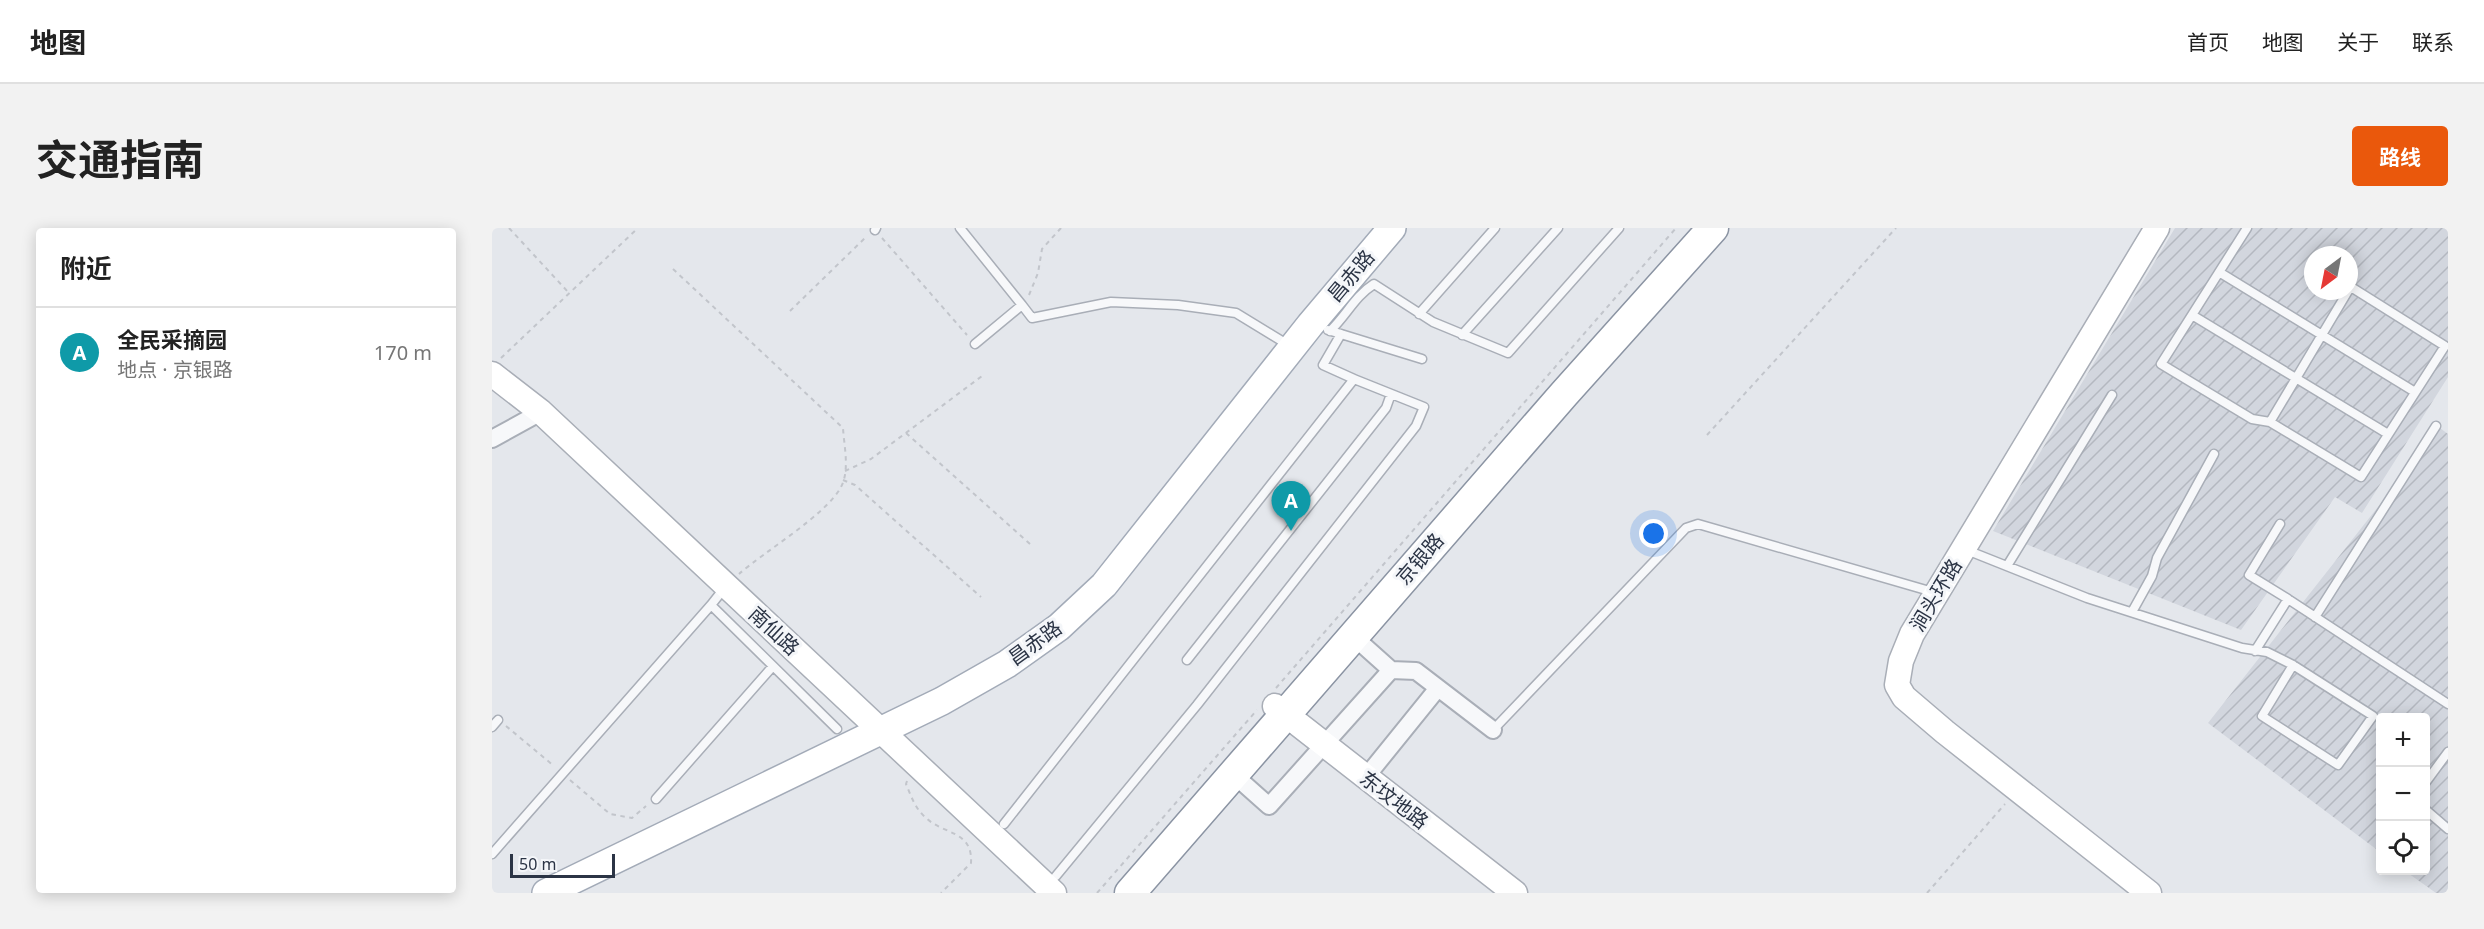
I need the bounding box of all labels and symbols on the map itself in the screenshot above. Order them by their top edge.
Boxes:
street label: 昌赤路 [1321,244,1380,307]
north arrow [2304,246,2358,300]
pin: A [1272,482,1310,531]
your location [1639,519,1668,548]
street label: 京银路 [1390,527,1449,590]
street label: 涧头环路 [1903,554,1968,636]
street label: 南仙路 [743,600,805,661]
street label: 昌赤路 [1003,614,1067,671]
street label: 东坟地路 [1354,764,1434,835]
scale bar [510,851,615,878]

